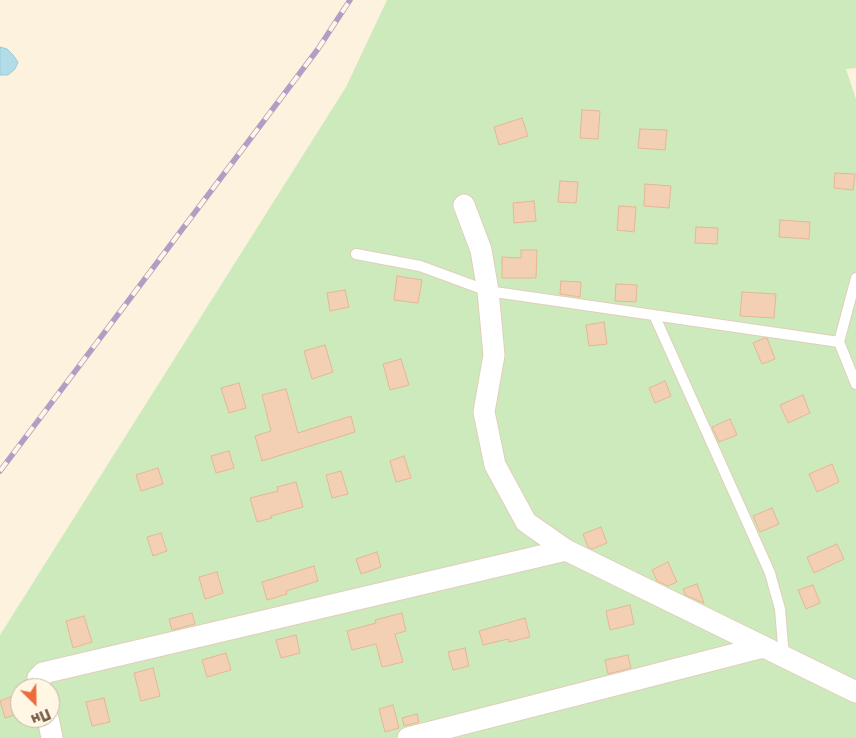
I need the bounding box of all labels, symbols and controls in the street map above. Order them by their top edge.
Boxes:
north arrow [10,678,60,728]
text: Пн [28,705,53,728]

